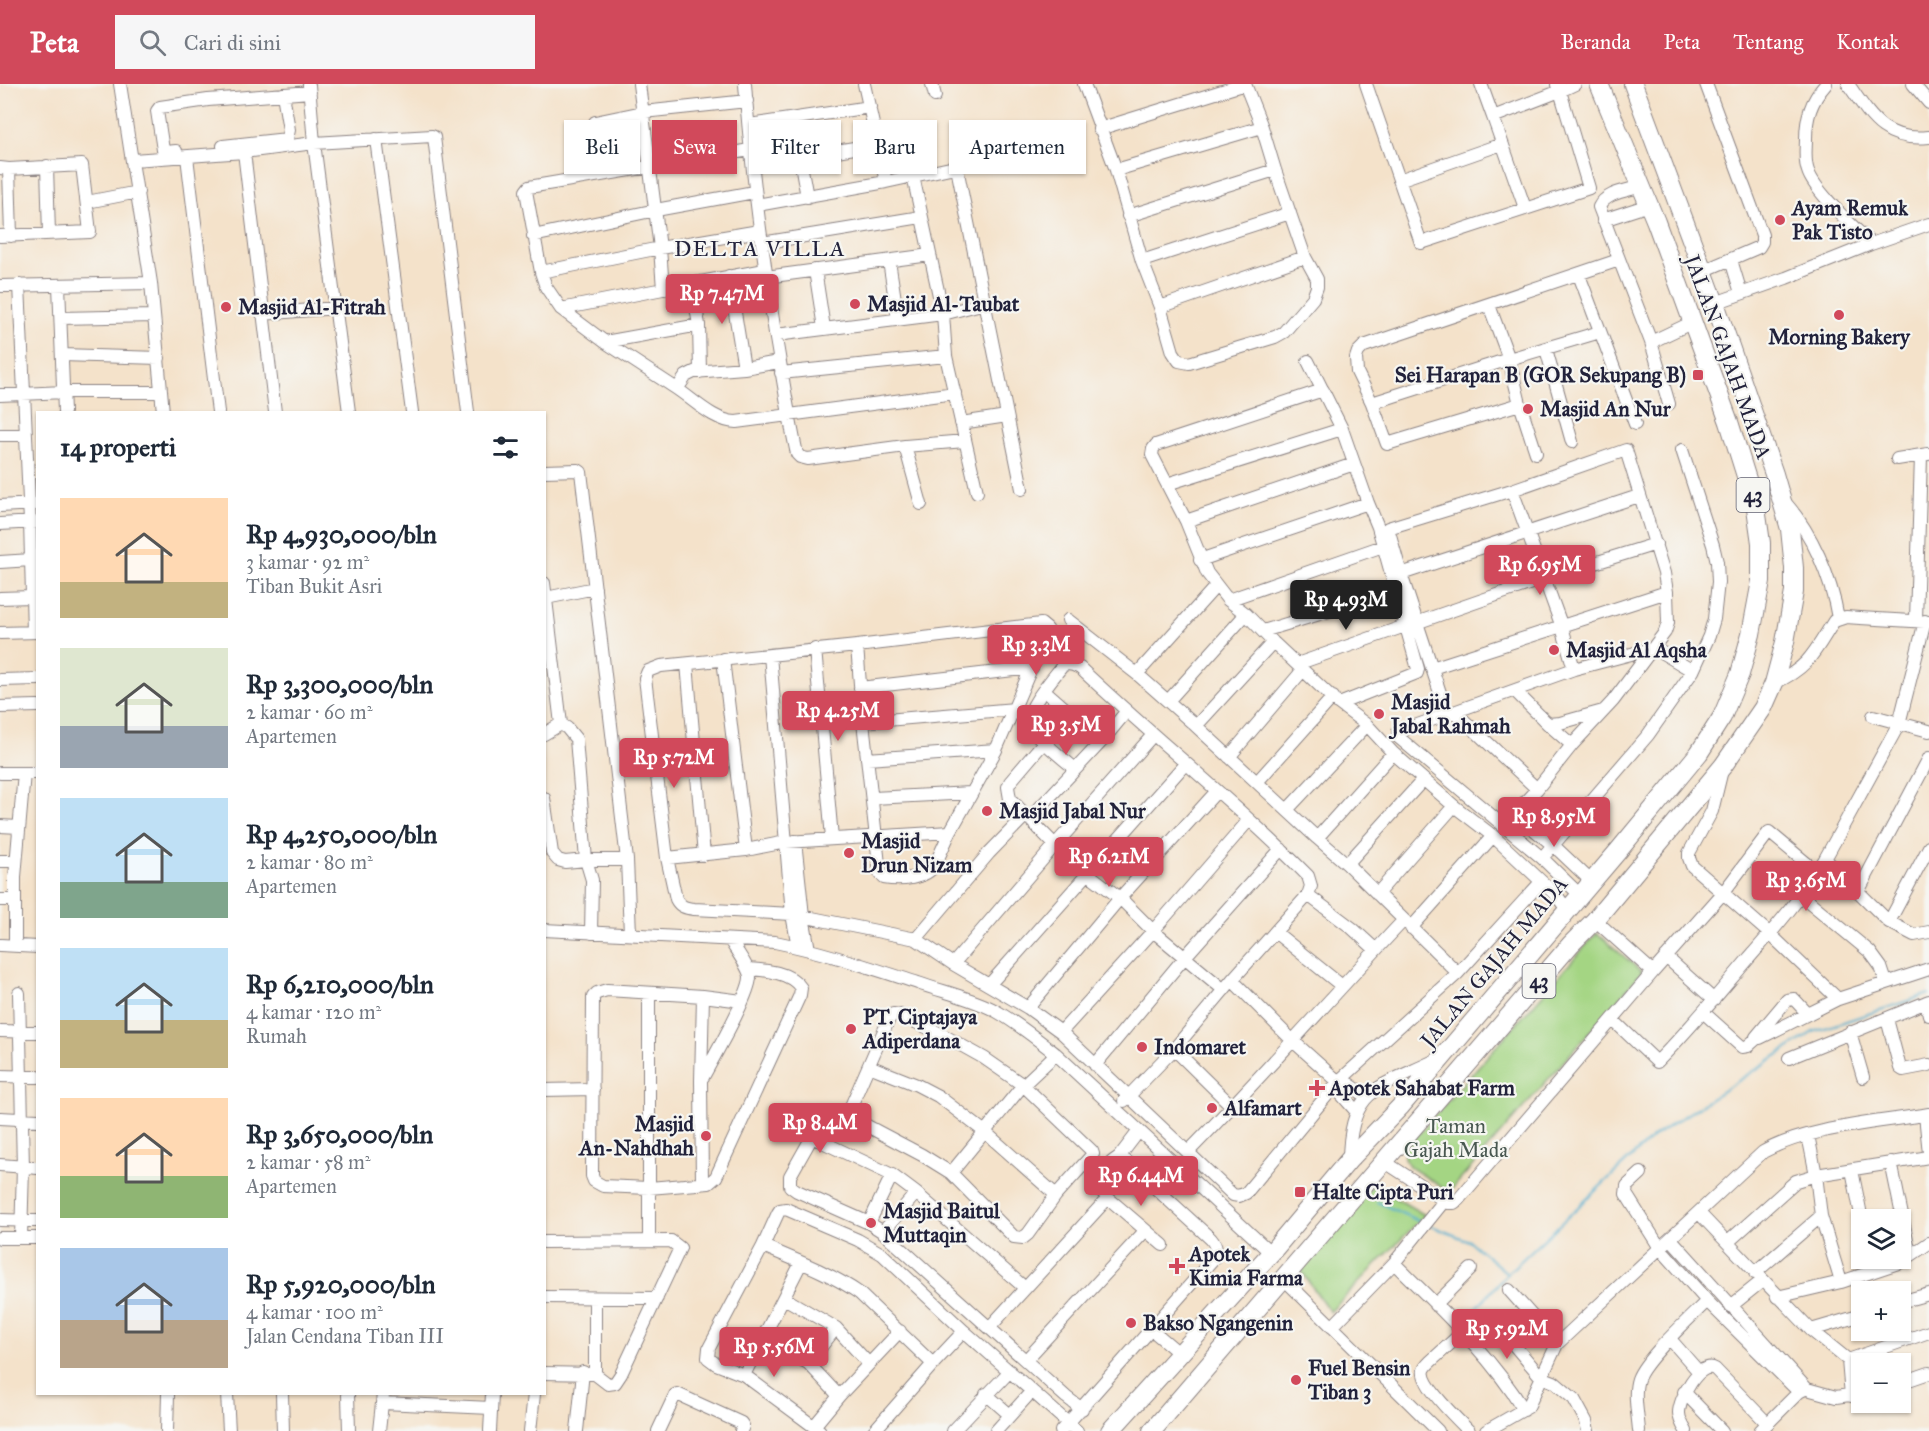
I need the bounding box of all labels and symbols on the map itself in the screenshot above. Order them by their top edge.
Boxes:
place label: Ayam Remuk Pak Tisto [1790,195,1909,245]
marker: Ayam Remuk Pak Tisto [1773,213,1787,227]
district label: DELTA VILLA [674,235,846,262]
street label: JALAN GAJAH MADA [1678,250,1777,463]
pin: Rp 7.47M [660,274,784,325]
place label: Masjid Al-Taubat [867,291,1020,317]
place label: Masjid Al-Fitrah [238,294,386,320]
marker: Masjid Al-Taubat [848,297,862,311]
marker: Masjid Al-Fitrah [219,300,233,314]
marker: Morning Bakery [1832,308,1846,322]
place label: Morning Bakery [1768,324,1911,350]
place label: Sei Harapan B (GOR Sekupang B) [1395,362,1686,388]
marker: Sei Harapan B (GOR Sekupang B) [1691,368,1705,382]
place label: Masjid An Nur [1540,396,1672,422]
marker: Masjid An Nur [1521,402,1535,416]
road number: 43 [1736,478,1770,512]
pin: Rp 6.95M [1478,545,1602,596]
pin: Rp 4.93M [1284,580,1408,631]
pin: Rp 3.3M [981,625,1091,676]
place label: Masjid Al Aqsha [1566,637,1708,663]
marker: Masjid Al Aqsha [1547,643,1561,657]
place label: Masjid Jabal Rahmah [1388,689,1511,740]
pin: Rp 4.25M [776,691,900,742]
pin: Rp 3.5M [1011,705,1121,756]
marker: Masjid Jabal Rahmah [1372,707,1386,721]
pin: Rp 5.72M [612,738,736,789]
pin: Rp 8.95M [1492,797,1616,848]
place label: Masjid Jabal Nur [999,798,1147,825]
marker: Masjid Jabal Nur [980,804,994,818]
place label: Masjid Drun Nizam [861,828,973,878]
pin: Rp 6.21M [1047,837,1171,888]
marker: Masjid Drun Nizam [842,846,856,860]
pin: Rp 3.65M [1744,861,1868,912]
street label: JALAN GAJAH MADA [1414,871,1573,1054]
road number: 43 [1522,964,1556,998]
place label: PT. Ciptajaya Adiperdana [861,1004,978,1054]
marker: PT. Ciptajaya Adiperdana [844,1022,858,1036]
place label: Indomaret [1154,1034,1247,1060]
marker: Indomaret [1135,1040,1149,1054]
place label: Apotek Sahabat Farm [1327,1075,1515,1101]
marker: Apotek Sahabat Farm [1310,1081,1324,1095]
place label: Alfamart [1222,1095,1302,1121]
marker: Alfamart [1205,1101,1219,1115]
pin: Rp 8.4M [765,1103,875,1154]
place label: Masjid An-Nahdhah [577,1111,694,1161]
park label: Taman Gajah Mada [1404,1113,1508,1163]
marker: Masjid An-Nahdhah [699,1129,713,1143]
pin: Rp 6.44M [1079,1156,1203,1207]
place label: Halte Cipta Puri [1312,1179,1454,1205]
marker: Halte Cipta Puri [1293,1185,1307,1199]
place label: Masjid Baitul Muttaqin [883,1198,1001,1248]
marker: Masjid Baitul Muttaqin [864,1216,878,1230]
place label: Apotek Kimia Farma [1187,1241,1304,1291]
marker: Apotek Kimia Farma [1170,1259,1184,1273]
pin: Rp 5.92M [1445,1309,1569,1360]
place label: Bakso Ngangenin [1143,1310,1294,1336]
marker: Bakso Ngangenin [1124,1316,1138,1330]
pin: Rp 5.56M [712,1327,836,1378]
place label: Fuel Bensin Tiban 3 [1307,1355,1411,1405]
marker: Fuel Bensin Tiban 3 [1289,1373,1303,1387]

